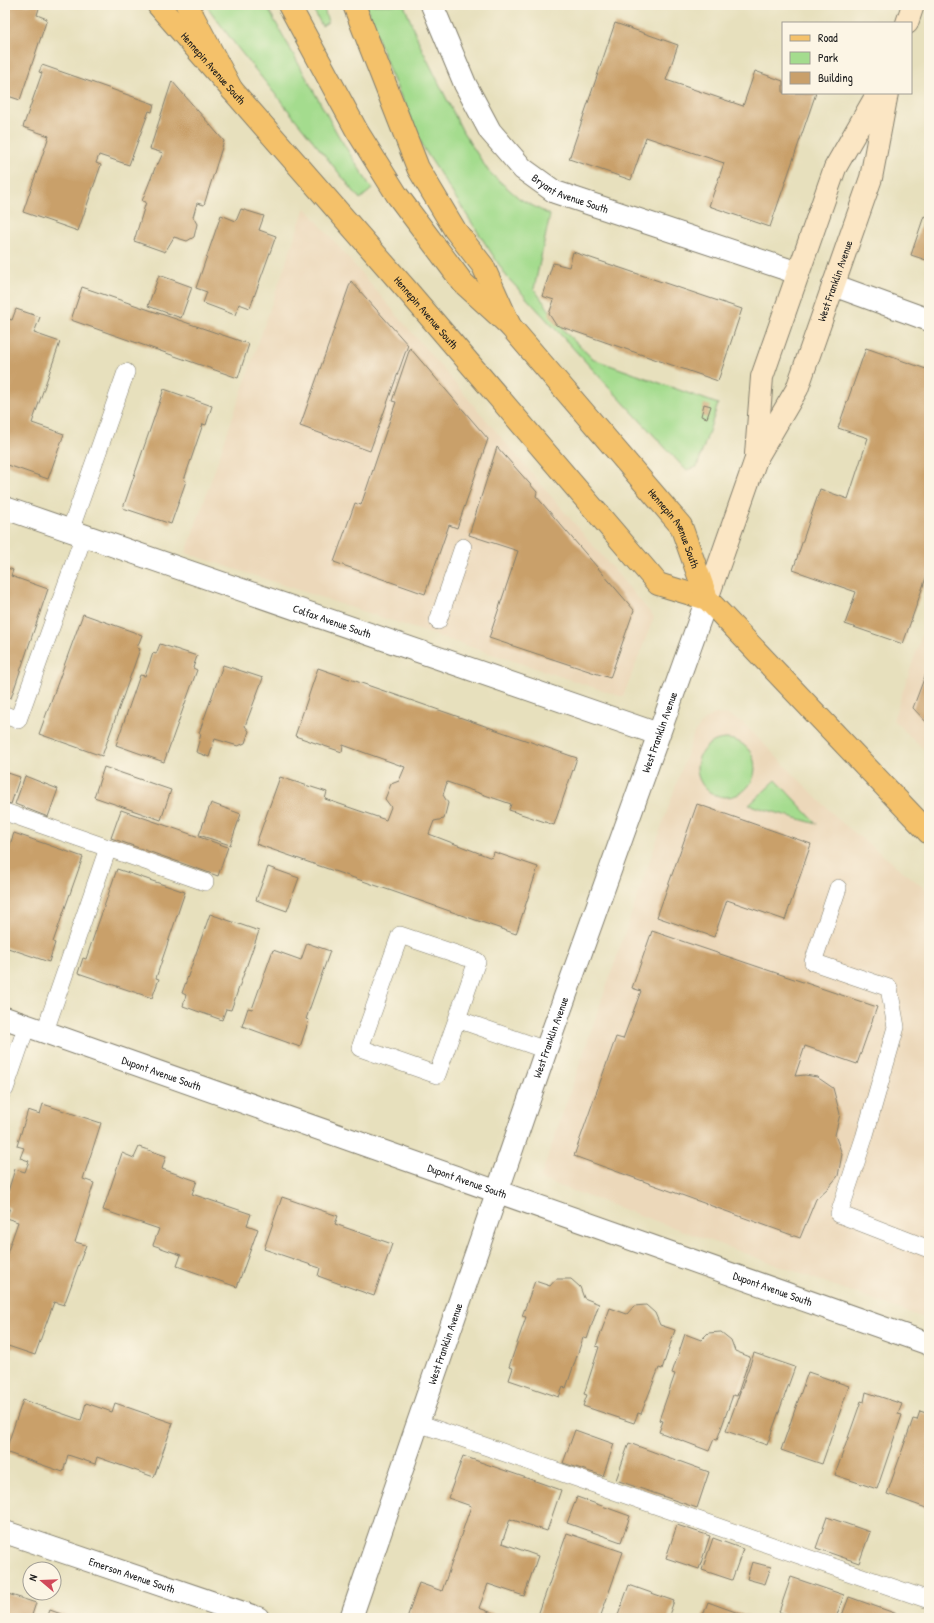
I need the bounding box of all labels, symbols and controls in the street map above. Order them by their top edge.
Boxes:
legend [782,22,912,94]
street label: Hennepin Avenue South [178,29,249,108]
text: Road [818,29,838,46]
text: Park [818,49,838,66]
text: Building [818,69,853,86]
street label: Bryant Avenue South [529,171,611,216]
street label: West Franklin Avenue [814,238,856,323]
street label: Hennepin Avenue South [391,273,461,352]
street label: Hennepin Avenue South [645,486,703,570]
street label: Colfax Avenue South [291,601,373,641]
street label: West Franklin Avenue [639,689,681,775]
street label: West Franklin Avenue [530,994,572,1080]
street label: Dupont Avenue South [120,1053,203,1094]
street label: Dupont Avenue South [426,1161,509,1202]
street label: Dupont Avenue South [731,1268,814,1309]
street label: West Franklin Avenue [425,1301,466,1386]
street label: Emerson Avenue South [87,1554,177,1596]
north arrow [22,1561,62,1601]
text: N [25,1573,40,1583]

